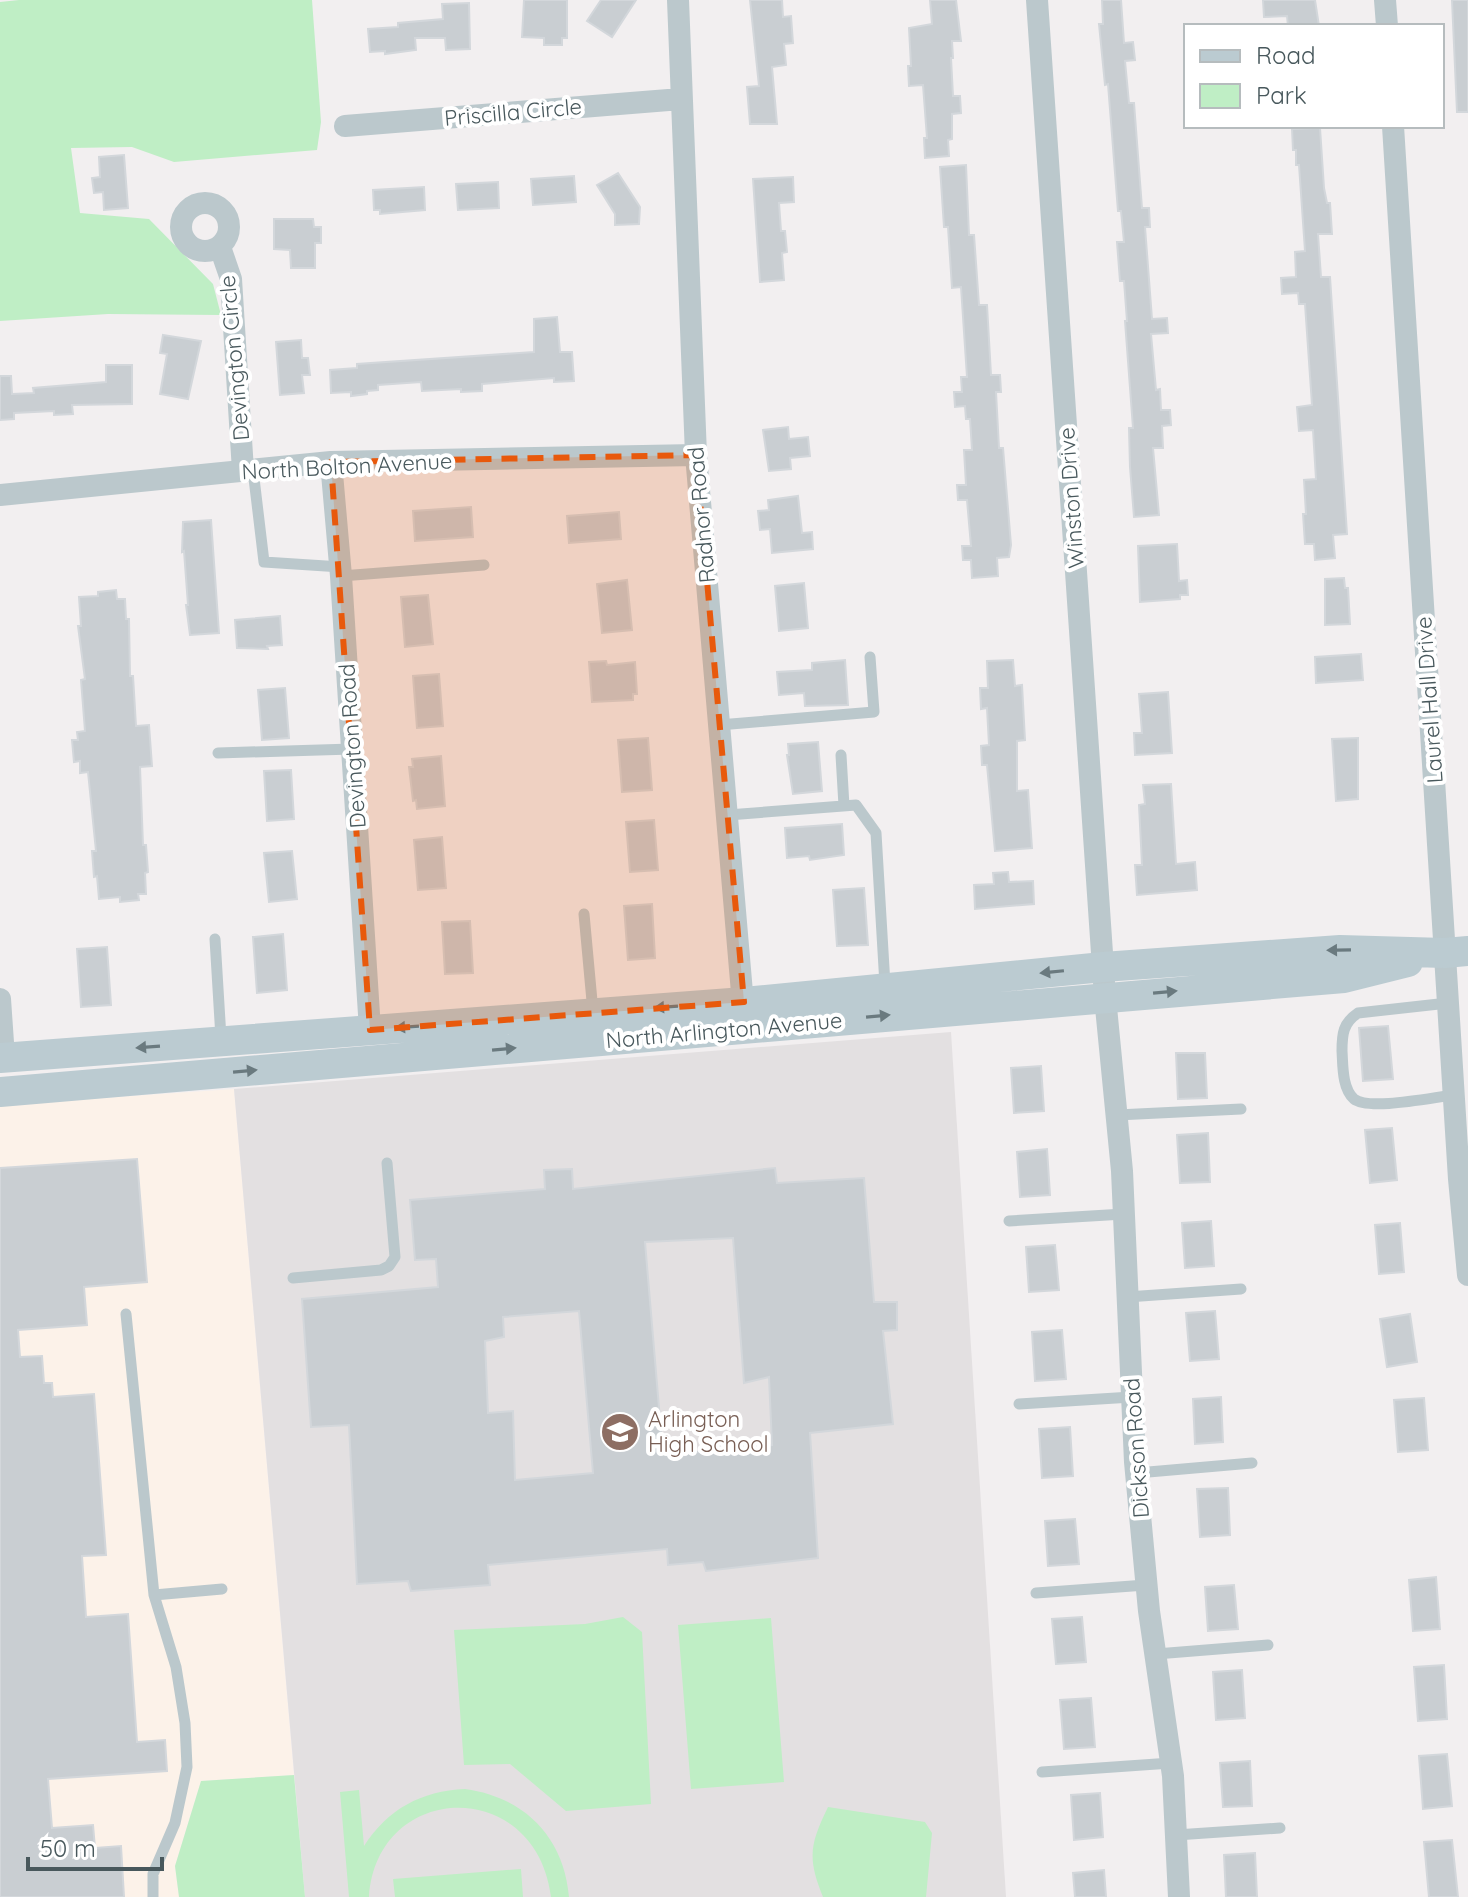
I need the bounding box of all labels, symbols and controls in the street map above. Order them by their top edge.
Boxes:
legend [1184,24,1444,128]
text: Road [1256,40,1316,70]
text: Park [1256,80,1307,110]
street label: Priscilla Circle [443,92,583,132]
street label: Devington Circle [213,274,255,442]
street label: Winston Drive [1052,427,1090,569]
street label: North Bolton Avenue [241,446,453,486]
street label: Radnor Road [681,446,721,584]
street label: Laurel Hall Drive [1409,616,1449,784]
street label: Devington Road [332,663,372,829]
one-way arrow [1326,944,1351,957]
one-way arrow [1039,965,1064,978]
one-way arrow [1153,985,1178,998]
one-way arrow [653,1001,678,1014]
street label: North Arlington Avenue [605,1006,843,1054]
one-way arrow [866,1010,891,1023]
one-way arrow [394,1021,419,1034]
one-way arrow [135,1041,160,1054]
one-way arrow [492,1043,517,1056]
one-way arrow [233,1065,258,1078]
street label: Dickson Road [1117,1377,1155,1519]
place label: Arlington High School [648,1405,769,1458]
school or university icon: Arlington High School [599,1411,641,1453]
scale bar [28,1821,162,1871]
text: 50 m [40,1833,96,1863]

